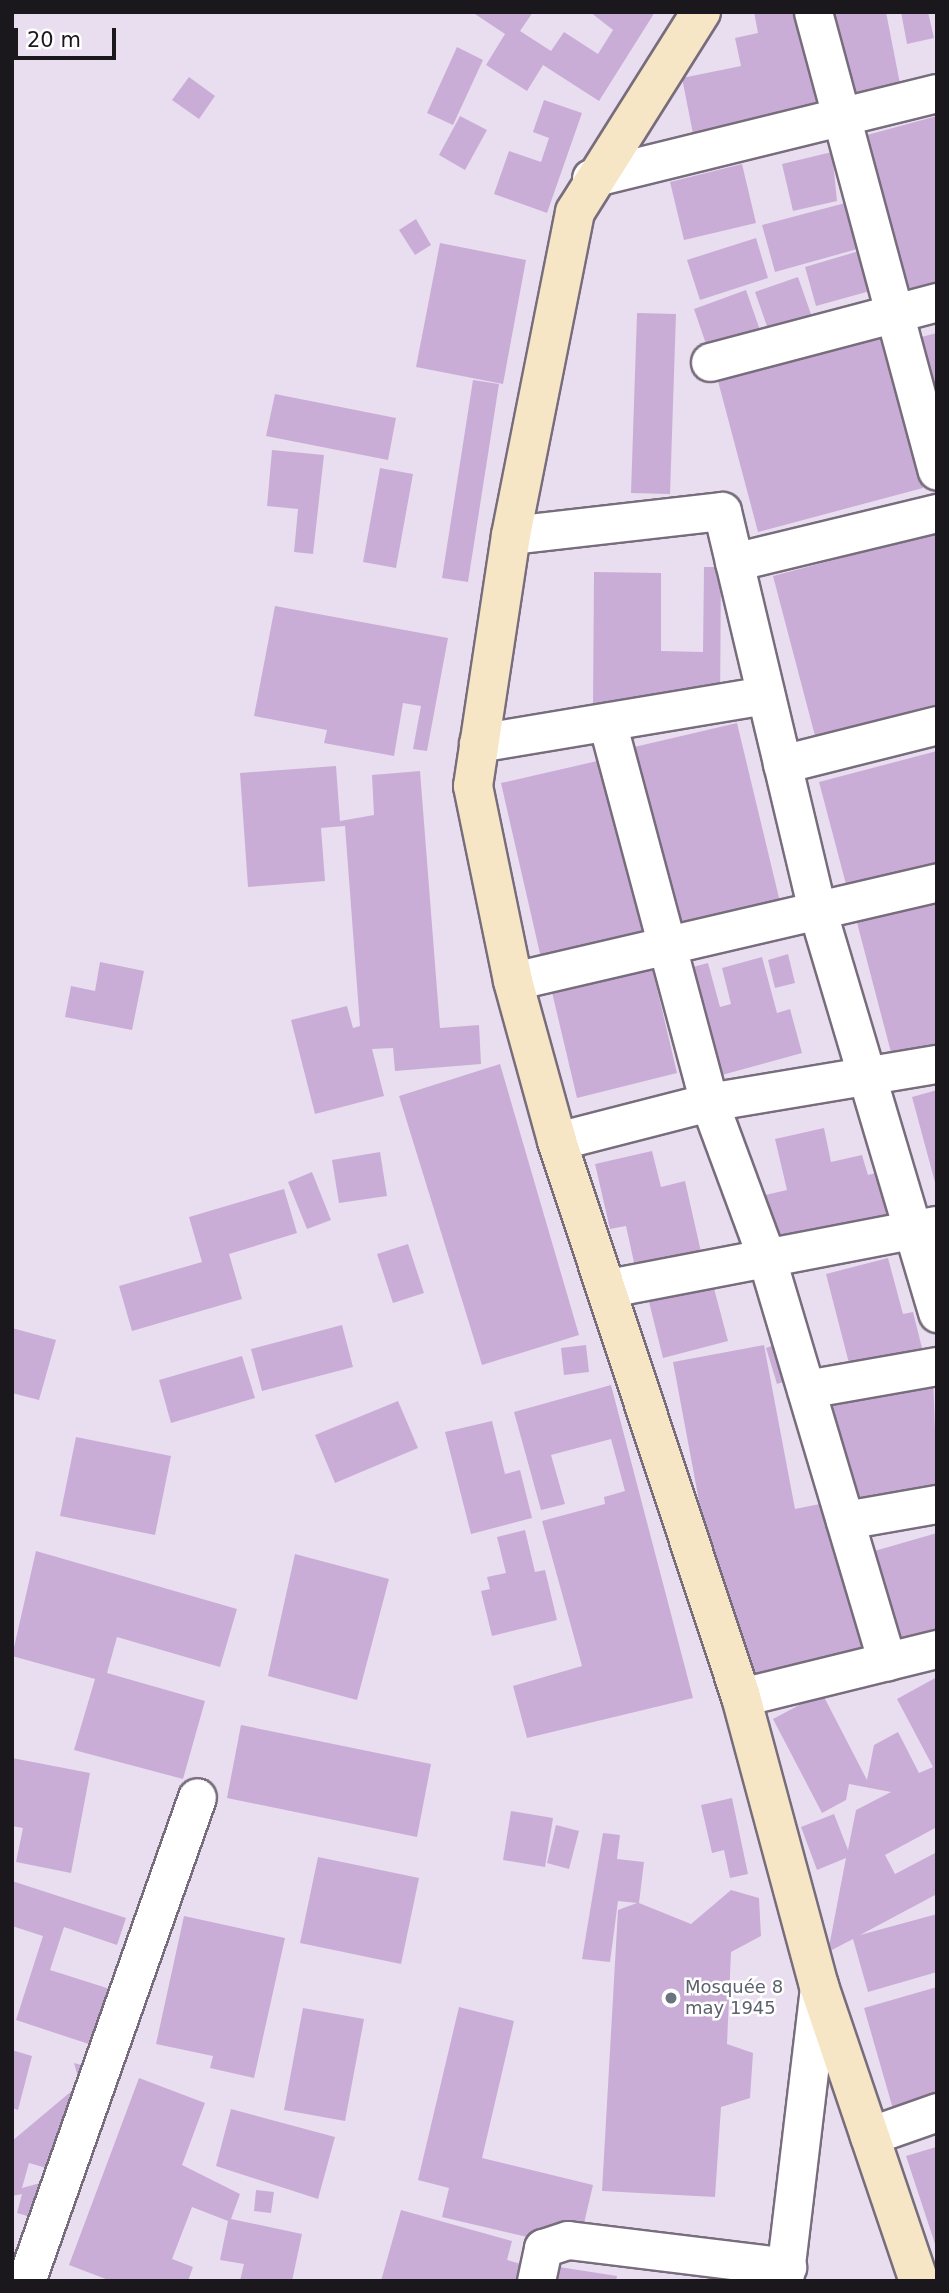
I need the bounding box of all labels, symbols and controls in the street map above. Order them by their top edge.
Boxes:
scale bar [18,14,119,58]
text: 20 m [27,28,81,52]
place label: Mosquée 8 may 1945 [685,1977,783,2020]
marker: Mosquée 8 may 1945 [663,1990,679,2006]

